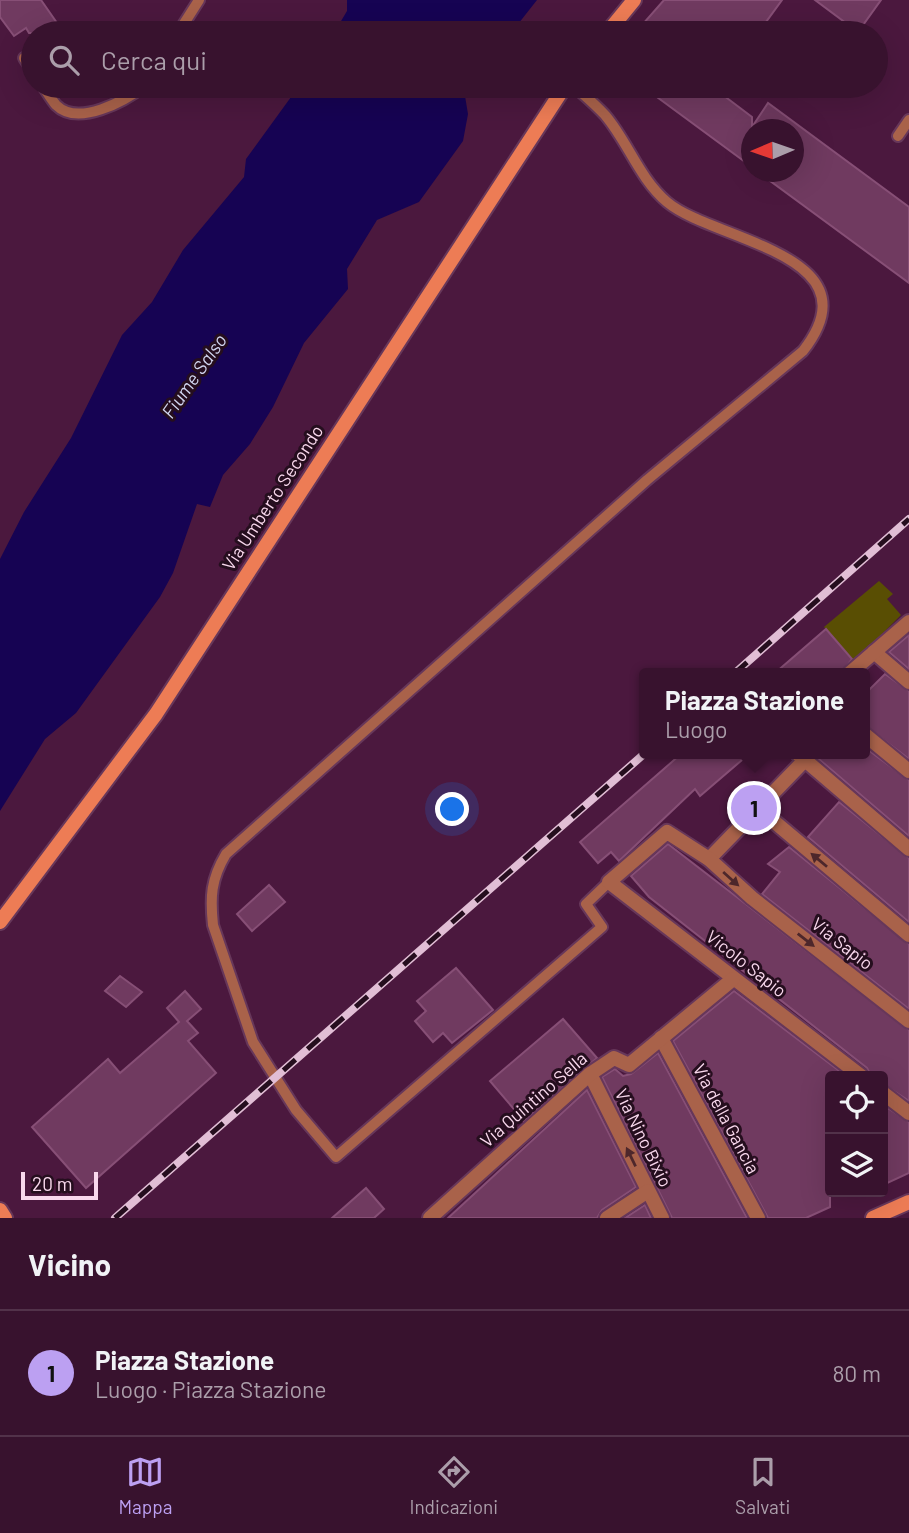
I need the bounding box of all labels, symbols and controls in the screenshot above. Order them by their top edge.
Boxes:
search box [21,21,888,98]
icon: search [45,41,83,79]
text: Cerca qui [101,44,207,75]
north arrow [741,119,804,182]
water label: Fiume Salso [156,329,231,422]
street label: Via Umberto Secondo [217,421,327,574]
popup [639,668,870,759]
text: Piazza Stazione [665,684,844,715]
text: Luogo [665,715,728,743]
pin: 1 [731,782,777,834]
your location [435,792,469,826]
one-way arrow [810,852,828,867]
one-way arrow [722,870,739,886]
street label: Via Sapio [807,912,878,974]
street label: Vicolo Sapio [702,925,791,1001]
one-way arrow [796,933,814,948]
street label: Via Quintino Sella [476,1047,591,1152]
street label: Via della Gancia [689,1060,765,1177]
map controls [825,1071,888,1197]
button: locate [825,1071,888,1134]
street label: Via Nino Bixio [611,1085,677,1190]
button: layers [825,1134,888,1197]
one-way arrow [626,1147,637,1167]
scale bar [21,1169,98,1201]
text: 20 m [32,1172,72,1195]
text: Vicino [28,1246,111,1282]
text: Piazza Stazione [95,1344,274,1375]
text: 1 [47,1359,55,1387]
text: 80 m [832,1359,881,1387]
text: Luogo · Piazza Stazione [95,1375,327,1403]
tab: Mappa [119,1453,172,1518]
tab: Indicazioni [410,1453,498,1518]
tab: Salvati [735,1453,790,1518]

